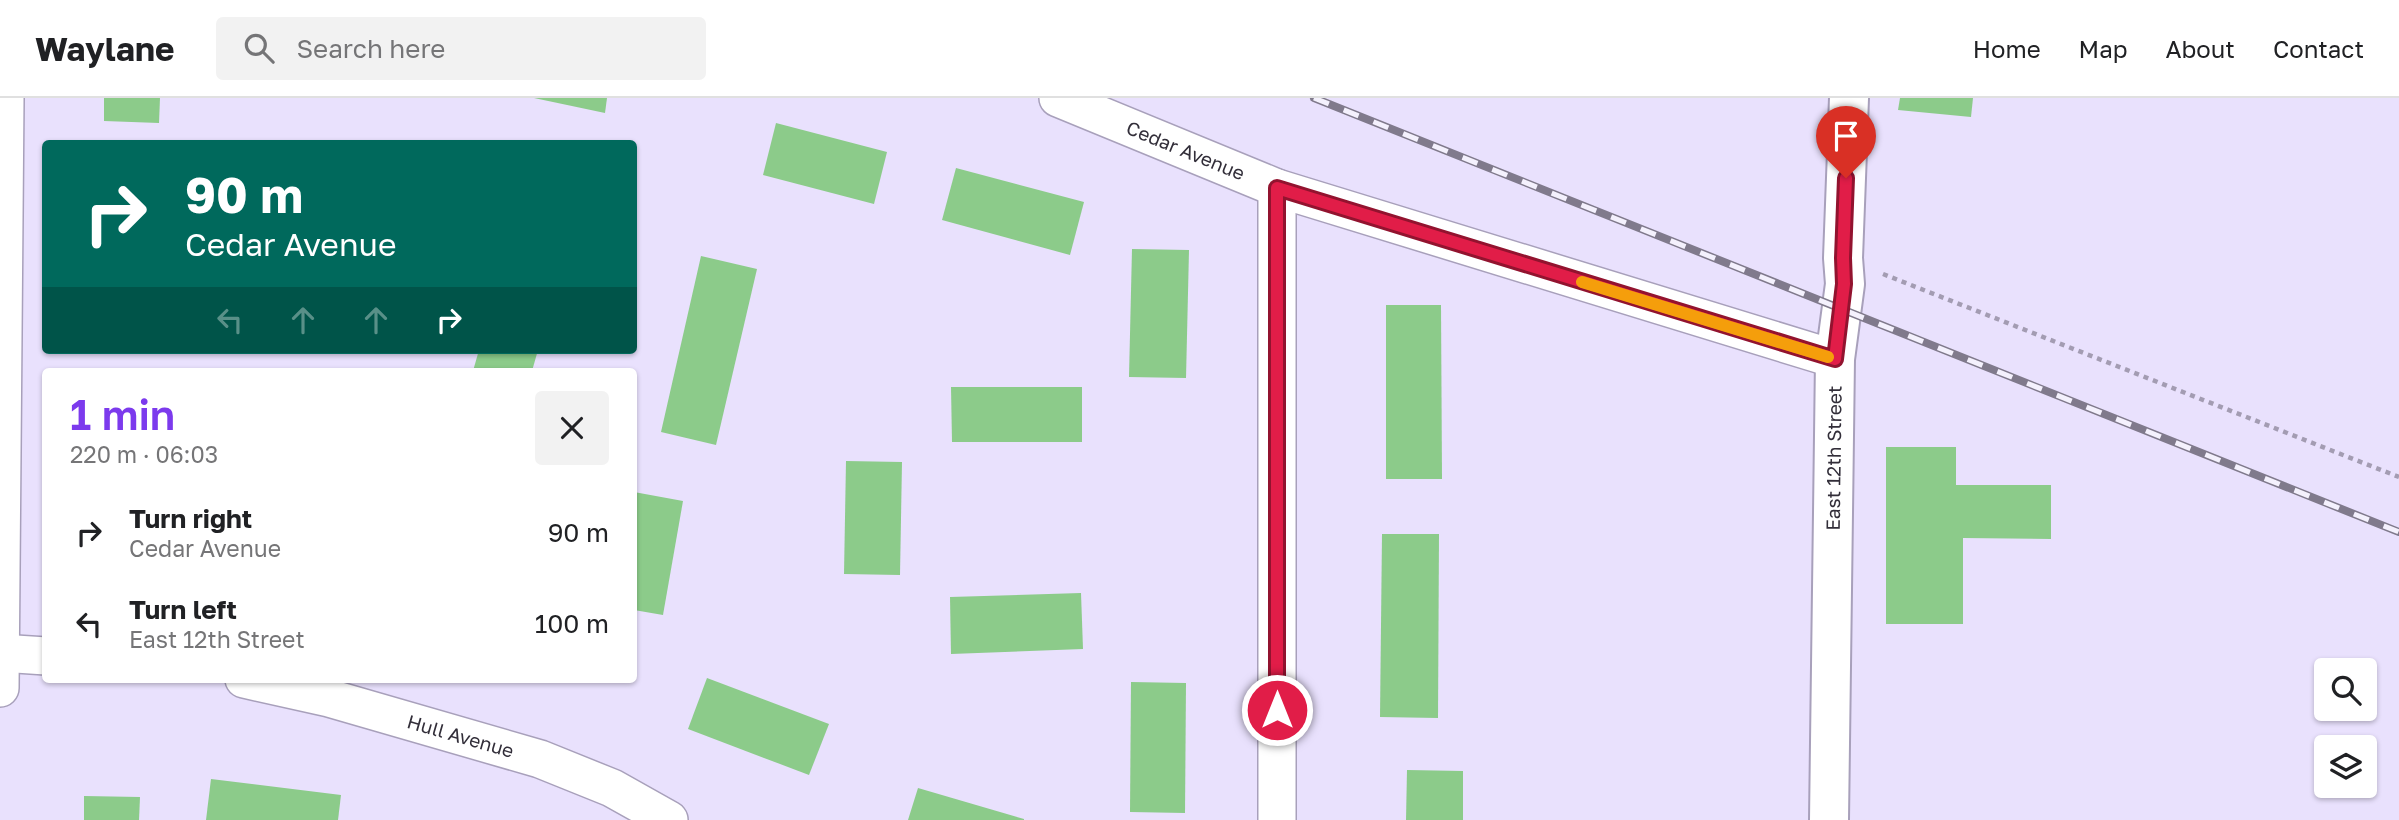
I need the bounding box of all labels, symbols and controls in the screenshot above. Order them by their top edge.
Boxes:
search box [216,17,706,80]
text: Waylane [35,29,174,68]
icon: search [240,29,278,67]
text: Search here [296,33,445,64]
text: Home [1973,34,2041,63]
text: Map [2079,34,2128,63]
text: About [2166,34,2235,63]
text: Contact [2273,34,2364,63]
pin [1816,106,1876,178]
street label: Cedar Avenue [1123,115,1248,185]
icon: arrive [1827,117,1865,155]
text: 90 m [185,165,303,224]
icon: right [70,168,161,259]
text: Cedar Avenue [185,225,397,263]
icon: left [211,301,249,339]
icon: ahead [284,301,322,339]
icon: ahead [357,301,395,339]
icon: right [430,301,468,339]
street label: East 12th Street [1821,385,1846,531]
text: 1 min [70,389,175,439]
button: close [535,391,609,465]
text: 220 m · 06:03 [70,440,218,468]
text: Turn right [129,503,252,534]
icon: right [70,514,108,552]
text: 90 m [548,517,609,548]
text: Cedar Avenue [129,534,281,562]
text: Turn left [129,594,237,625]
icon: left [70,605,108,643]
text: 100 m [535,608,609,639]
text: East 12th Street [129,625,305,653]
map controls [2314,658,2377,798]
button: search [2314,658,2377,721]
position arrow [1240,673,1314,747]
street label: Hull Avenue [405,709,517,762]
button: layers [2314,735,2377,798]

